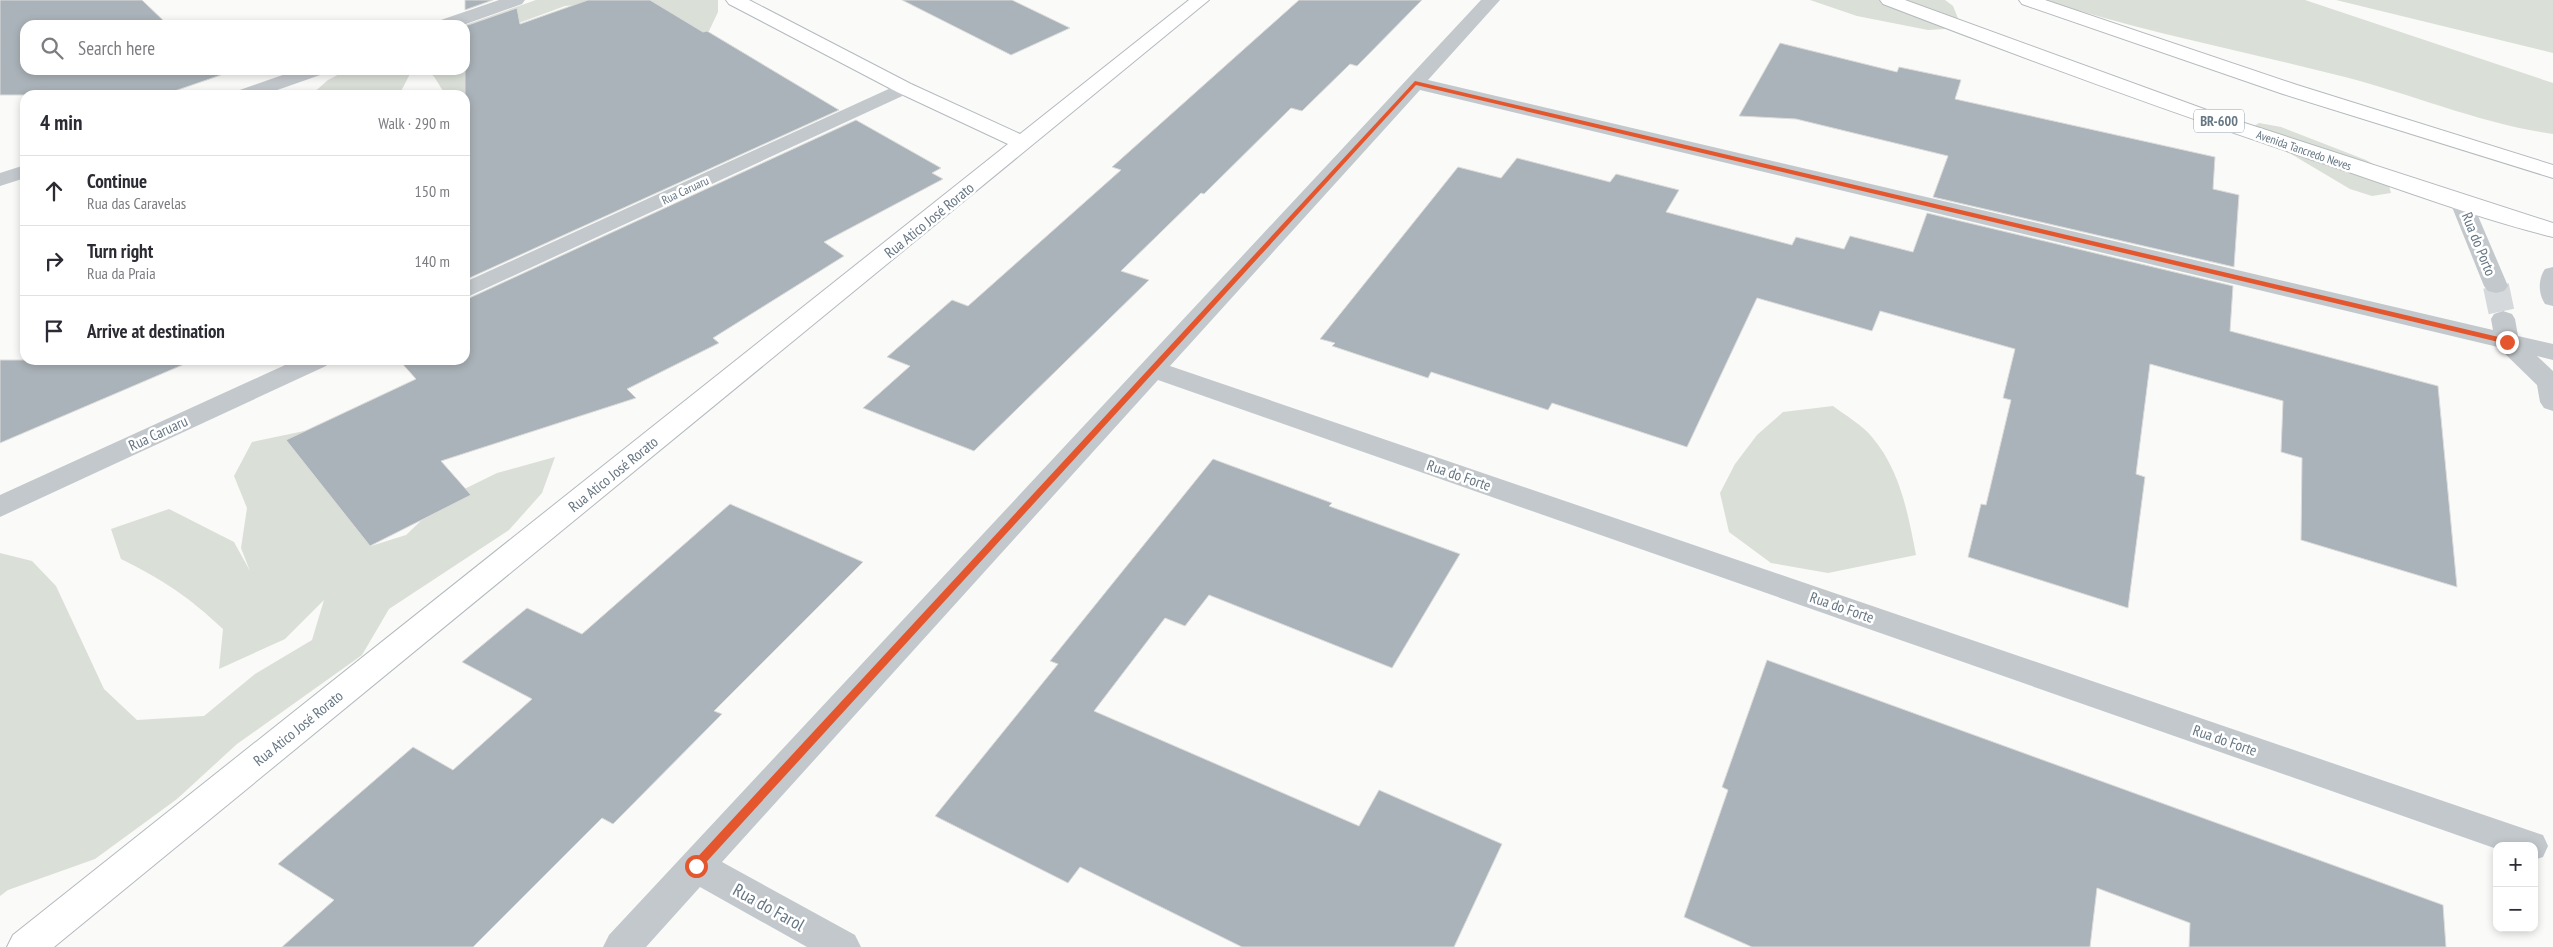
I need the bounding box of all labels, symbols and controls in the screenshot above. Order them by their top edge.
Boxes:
search box [20,20,470,75]
icon: search [38,34,66,62]
text: Search here [78,36,155,60]
text: 4 min [40,109,82,136]
road number: BR-600 [2194,110,2244,132]
text: Walk · 290 m [378,113,450,133]
street label: Avenida Tancredo Neves [2254,127,2354,173]
text: Continue [87,169,147,193]
street label: Rua Caruaru [659,173,711,207]
icon: ahead [40,177,68,205]
street label: Rua Atico José Rorato [880,178,978,262]
text: 150 m [415,181,450,201]
text: Rua das Caravelas [87,193,186,213]
street label: Rua do Porto [2458,209,2500,279]
text: Turn right [87,239,153,263]
icon: right [40,247,68,275]
text: 140 m [415,251,450,271]
text: Rua da Praia [87,263,156,283]
icon: arrive [40,317,68,345]
text: Arrive at destination [87,319,225,343]
route end [2496,331,2519,354]
street label: Rua Caruaru [126,411,190,455]
street label: Rua Atico José Rorato [564,432,662,516]
street label: Rua do Forte [1425,455,1493,495]
street label: Rua do Forte [1808,587,1876,627]
street label: Rua Atico José Rorato [249,686,347,770]
street label: Rua do Forte [2191,720,2259,760]
map controls [2493,842,2538,932]
button: + [2493,842,2538,887]
route start [685,855,708,878]
street label: Rua do Farol [729,878,810,936]
button: − [2493,887,2538,932]

